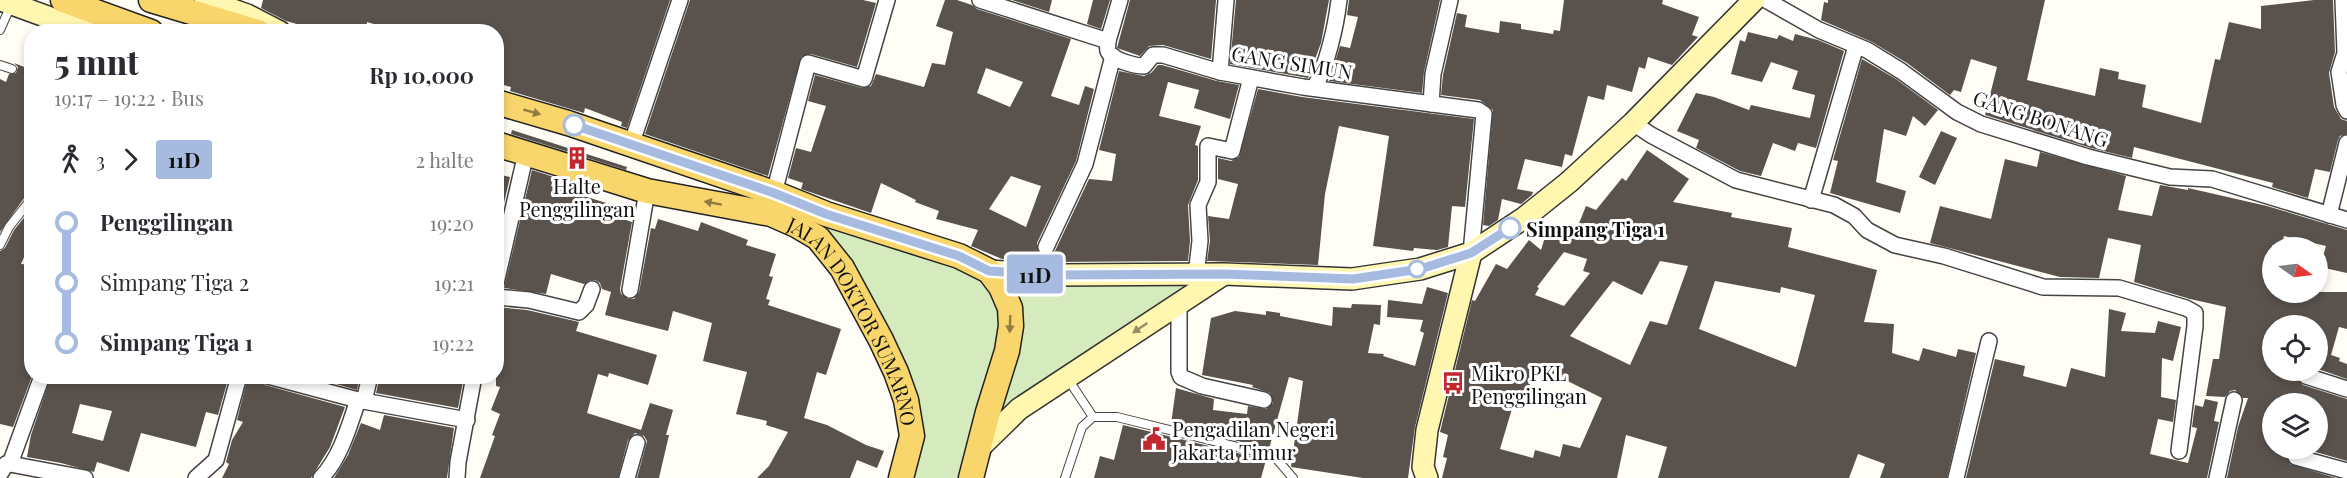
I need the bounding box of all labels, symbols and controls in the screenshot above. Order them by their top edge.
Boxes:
text: 5 mnt [54,39,139,83]
street label: GANG SIMUN [1230,39,1354,85]
text: Rp 10,000 [369,60,474,90]
street label: GANG BONANG [1970,83,2112,153]
text: 19:17 – 19:22 · Bus [54,84,204,111]
one-way arrow [523,108,541,117]
unlabelled marker [563,114,585,136]
icon: walk [54,143,87,176]
icon: forward [114,143,147,176]
text: 11D [168,145,200,173]
building icon: Halte Penggilingan [564,145,590,171]
text: 3 [96,146,105,173]
text: 2 halte [415,146,474,173]
place label: Halte Penggilingan [519,172,635,222]
one-way arrow [704,198,723,207]
text: Penggilingan [100,207,233,237]
text: 19:20 [430,209,474,236]
street label: JALAN DOKTOR SUMARNO [782,209,924,428]
place label: Simpang Tiga 1 [1526,215,1665,242]
marker: Simpang Tiga 1 [1499,217,1521,239]
north arrow [2262,237,2328,303]
map controls [2262,237,2328,459]
line badge: 11D [1000,254,1070,294]
text: 11D [1019,260,1051,288]
unlabelled marker [1408,260,1426,278]
text: Simpang Tiga 2 [100,267,249,297]
text: 19:21 [434,269,474,296]
one-way arrow [1005,315,1014,334]
button: locate [2262,315,2328,381]
one-way arrow [1132,322,1148,334]
text: Simpang Tiga 1 [100,327,253,357]
text: 19:22 [432,329,474,356]
place label: Mikro PKL Penggilingan [1471,359,1587,409]
bus stop icon: Mikro PKL Penggilingan [1440,370,1466,396]
button: layers [2262,393,2328,459]
place label: Pengadilan Negeri Jakarta Timur [1171,415,1335,465]
public building icon: Pengadilan Negeri Jakarta Timur [1141,426,1167,452]

